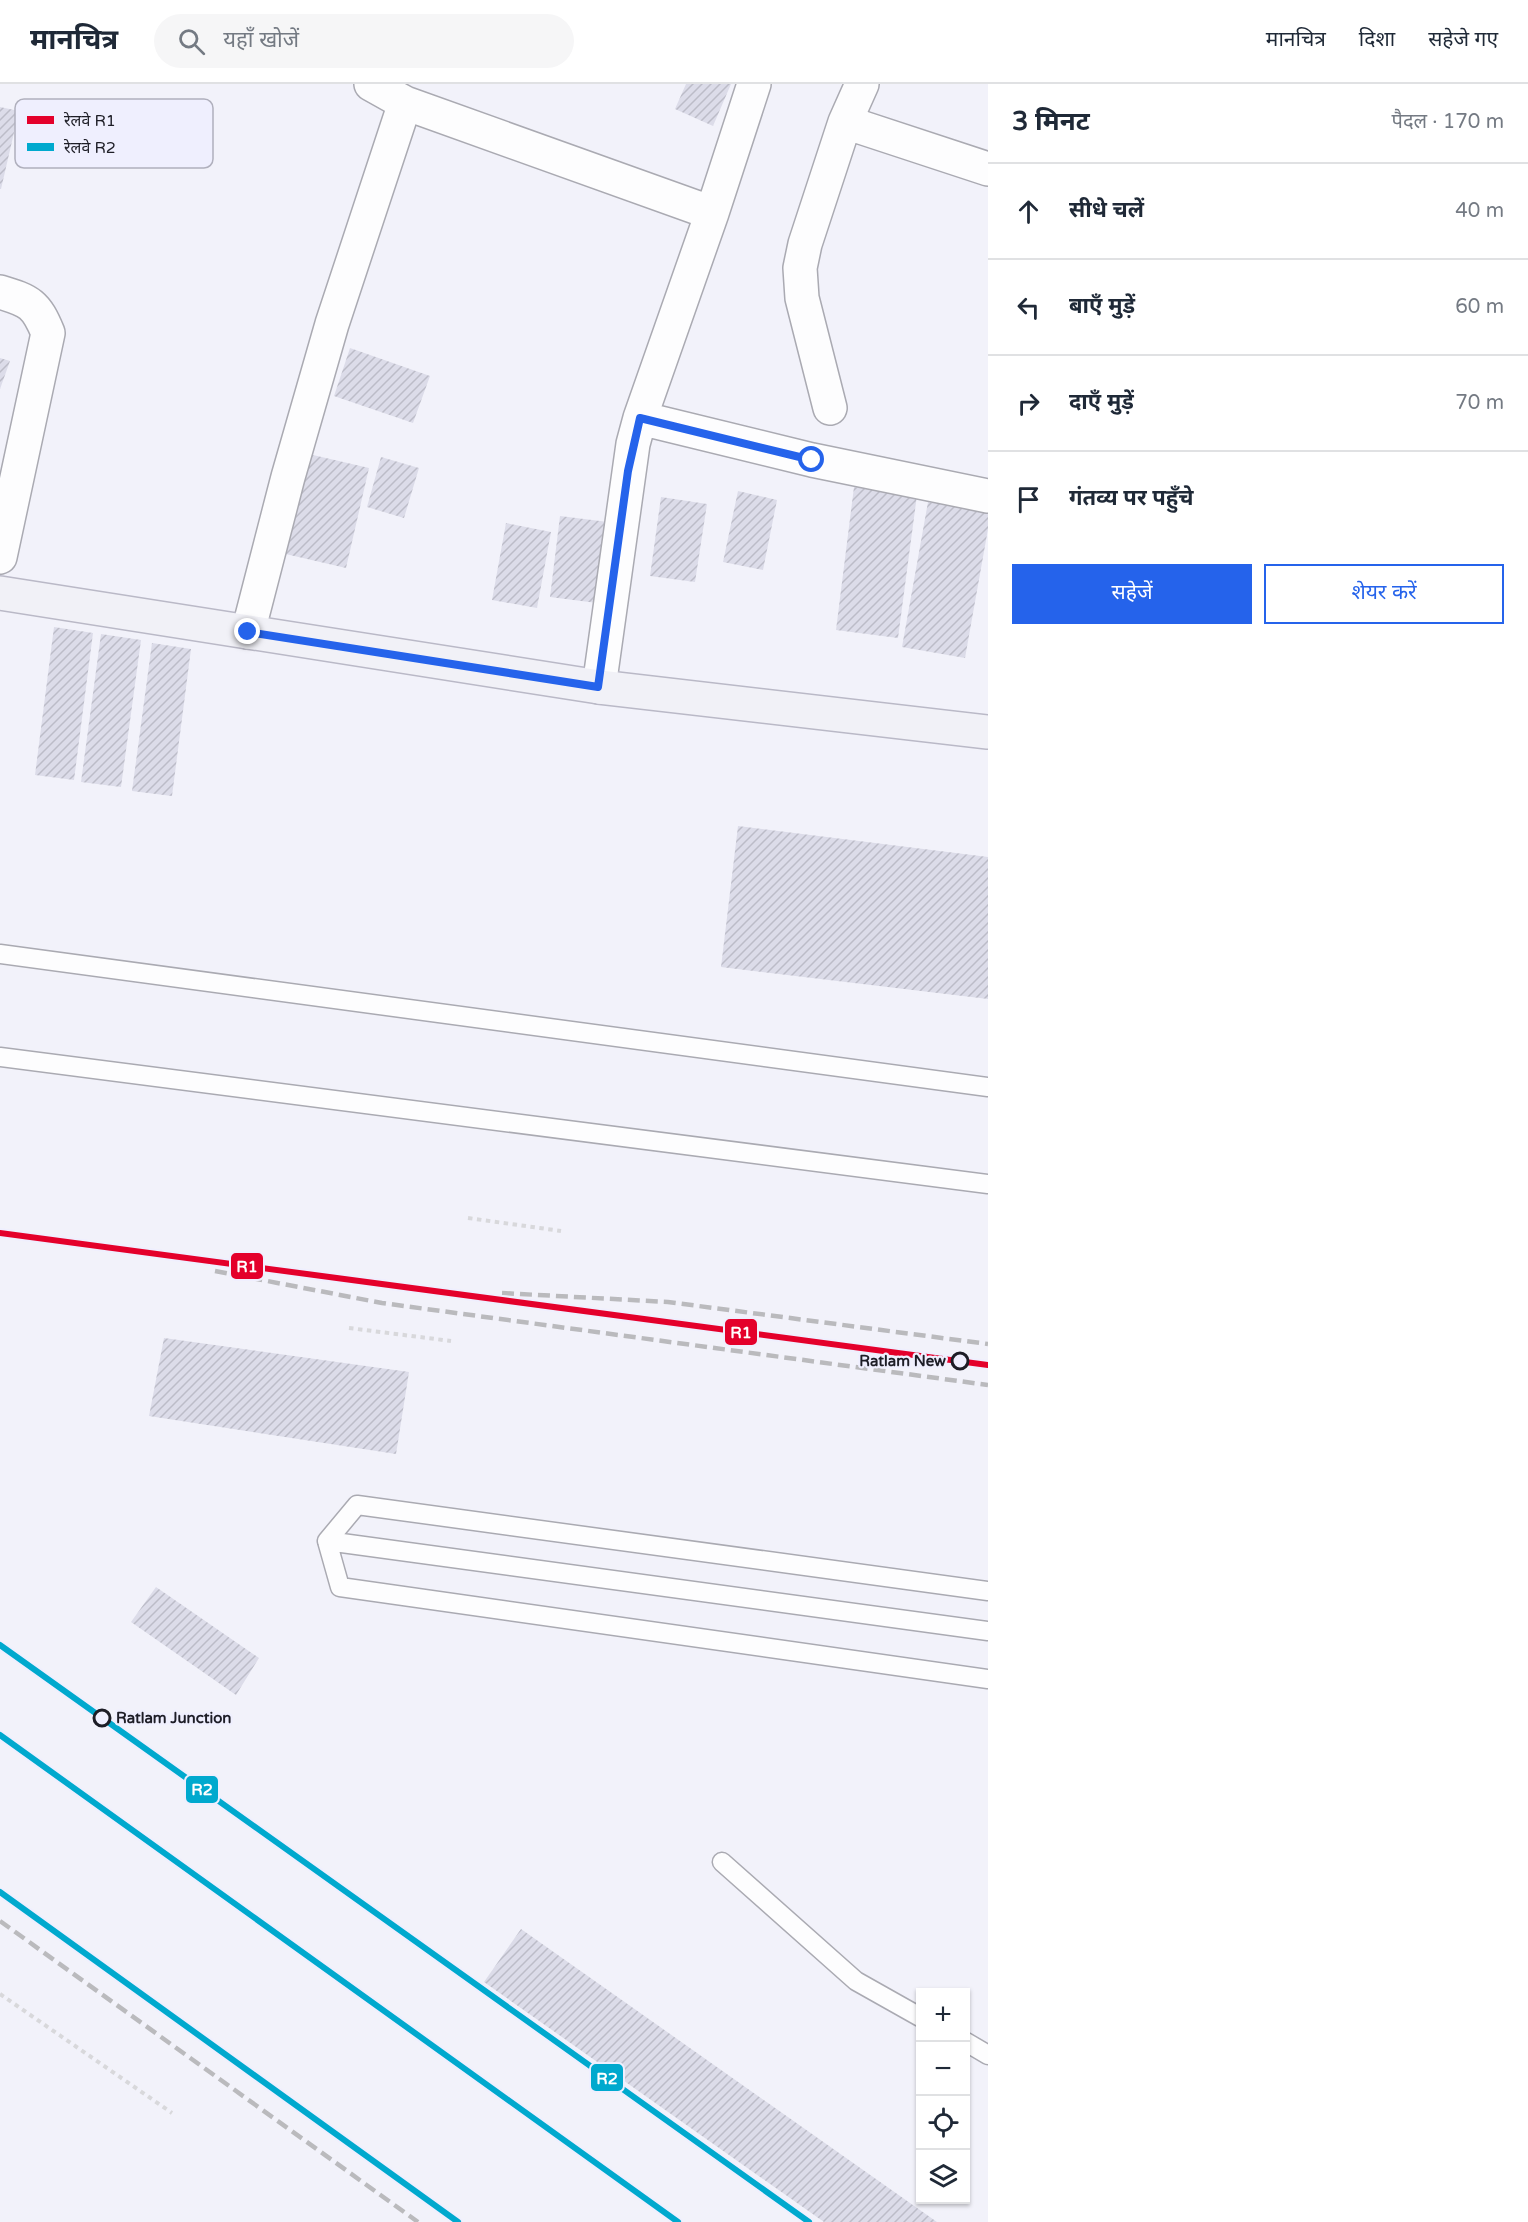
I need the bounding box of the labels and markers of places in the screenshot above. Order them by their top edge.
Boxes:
place label: Ratlam New [859,1352,946,1370]
marker: Ratlam New [951,1352,969,1370]
marker: Ratlam Junction [93,1709,111,1727]
place label: Ratlam Junction [116,1709,231,1727]

